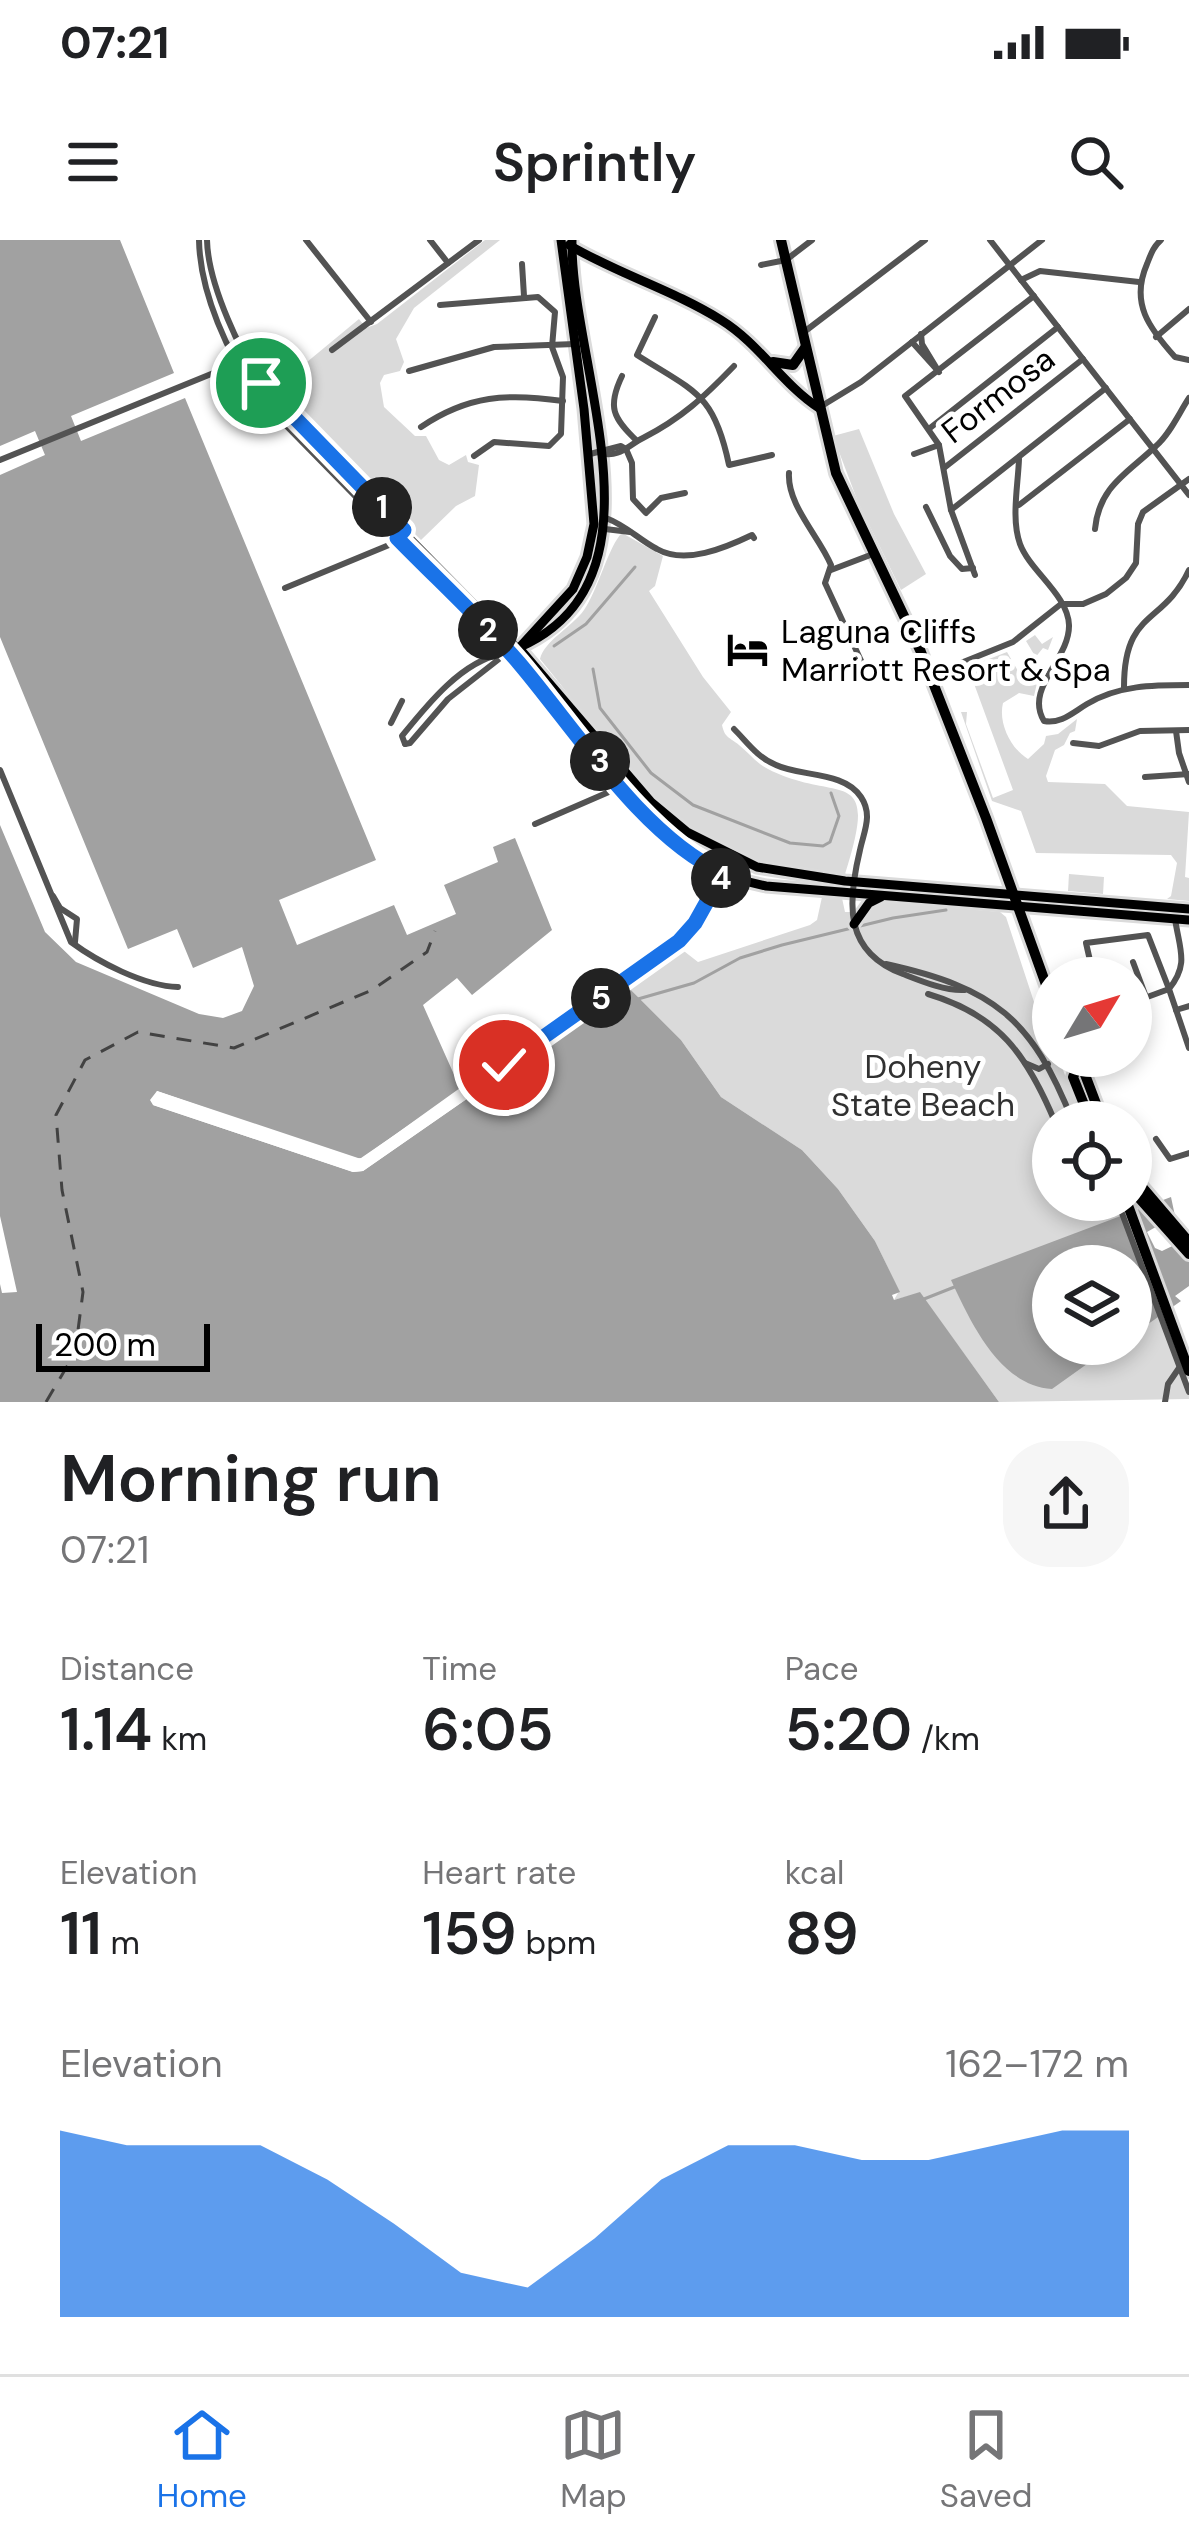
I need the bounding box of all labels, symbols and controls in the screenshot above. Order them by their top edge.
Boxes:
text: 07:21 [60,13,169,72]
text: Sprintly [493,127,696,198]
icon: menu [60,129,126,195]
icon: search [1063,129,1129,195]
pin [210,332,312,434]
street label: Formosa [933,337,1063,453]
icon: arrive [228,350,294,416]
pin: 1 [352,477,412,537]
text: 1 [376,485,388,528]
pin: 2 [458,600,518,660]
text: 2 [478,608,498,651]
place label: Laguna Cliffs Marriott Resort & Spa [781,610,1111,691]
hotel icon: Laguna Cliffs Marriott Resort & Spa [724,627,770,673]
pin: 3 [570,731,630,791]
text: 3 [590,739,610,782]
pin: 4 [691,848,751,908]
text: 4 [710,856,732,899]
north arrow [1032,957,1152,1077]
map controls [1032,957,1152,1365]
pin: 5 [571,968,631,1028]
text: 5 [591,976,611,1019]
pin [453,1014,555,1116]
icon: check [471,1032,537,1098]
park label: Doheny State Beach [831,1045,1015,1126]
button: locate [1032,1101,1152,1221]
button: layers [1032,1245,1152,1365]
scale bar [36,1318,210,1371]
text: 200 m [54,1323,156,1366]
text: Morning run [60,1436,442,1521]
button: share [1003,1441,1129,1567]
text: 07:21 [60,1524,149,1575]
text: Distance [60,1647,194,1690]
text: Time [422,1647,497,1690]
text: Pace [785,1647,859,1690]
text: 1.14 [60,1690,152,1769]
text: 6:05 [422,1690,554,1769]
text: 5:20 [785,1690,912,1769]
text: km [152,1717,207,1760]
text: /km [912,1717,980,1760]
text: Elevation [60,1851,198,1894]
text: Heart rate [422,1851,576,1894]
text: kcal [785,1851,844,1894]
text: 11 [60,1894,102,1973]
text: 159 [422,1894,517,1973]
text: 89 [785,1894,859,1973]
text: m [102,1921,140,1964]
text: bpm [517,1921,596,1964]
text: Elevation [60,2038,223,2089]
text: 162–172 m [945,2038,1129,2089]
tab: Home [157,2402,247,2517]
tab: Map [560,2402,627,2517]
tab: Saved [940,2402,1032,2517]

